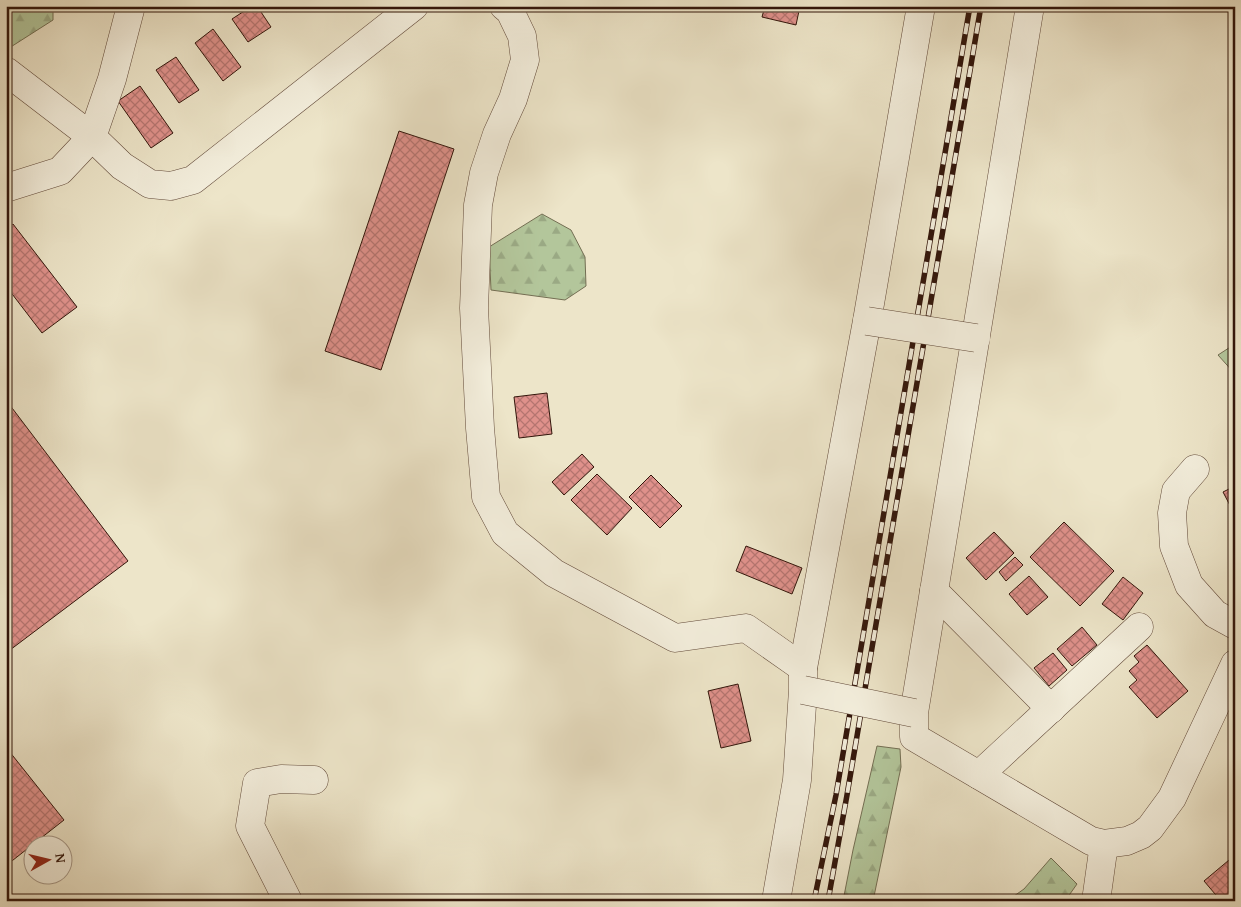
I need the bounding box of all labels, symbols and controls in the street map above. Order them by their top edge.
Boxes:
north arrow [22,834,72,884]
text: N [50,852,72,865]

